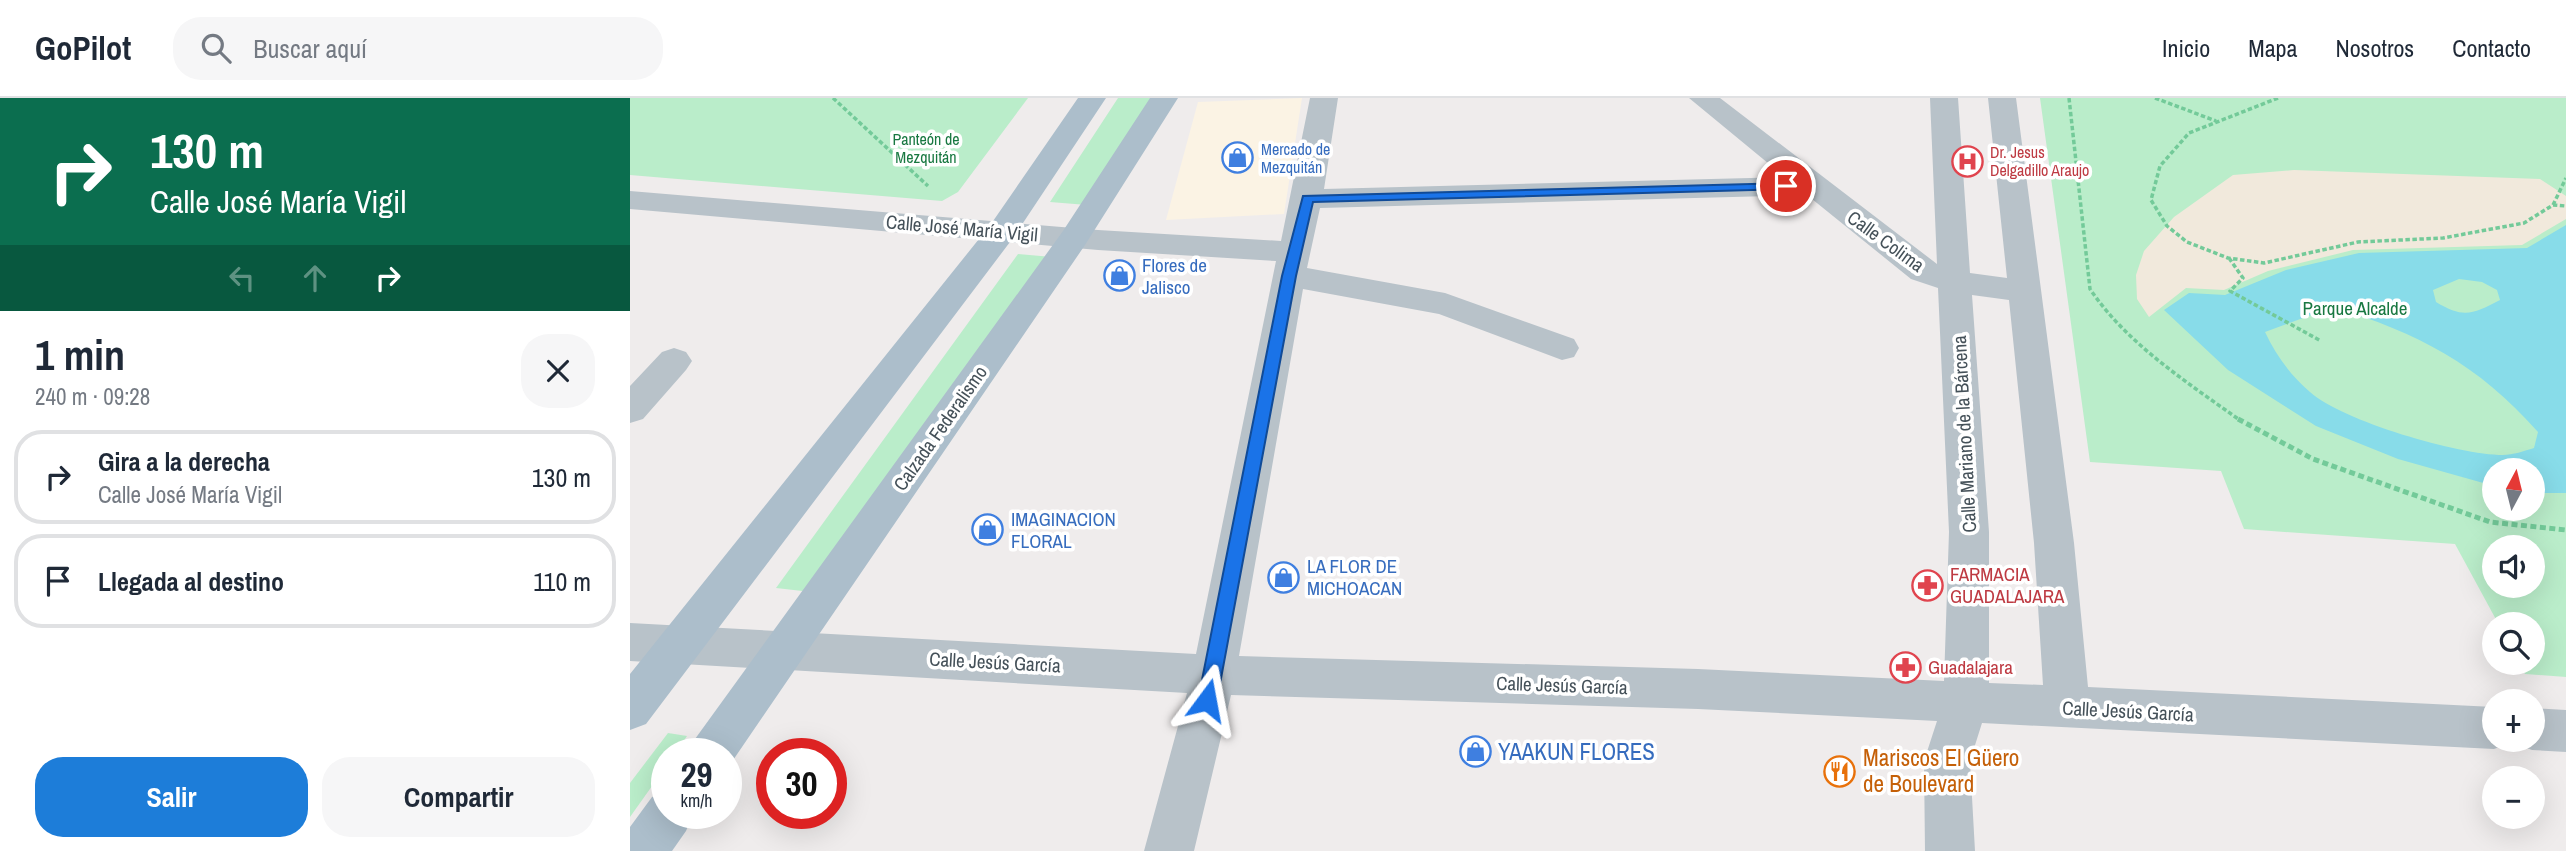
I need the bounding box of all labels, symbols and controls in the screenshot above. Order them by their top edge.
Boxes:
search box [173,17,663,80]
text: GoPilot [35,26,131,70]
icon: search [197,29,235,67]
text: Buscar aquí [253,31,367,66]
text: Inicio [2162,32,2210,64]
text: Mapa [2248,32,2297,64]
text: Nosotros [2335,32,2414,64]
text: Contacto [2452,32,2531,64]
text: 130 m [150,117,264,183]
icon: right [35,126,126,217]
park label: Panteón de Mezquitán [892,128,960,168]
place label: Mercado de Mezquitán [1261,138,1330,178]
shop icon: Mercado de Mezquitán [1221,141,1255,175]
place label: Dr. Jesus Delgadillo Araujo [1990,141,2089,181]
hospital icon: Dr. Jesus Delgadillo Araujo [1950,144,1984,178]
pin [1756,156,1816,216]
icon: arrive [1767,167,1805,205]
text: Calle José María Vigil [150,180,406,223]
street label: Calle Colima [1842,204,1930,278]
street label: Calle José María Vigil [885,208,1039,248]
place label: Flores de Jalisco [1142,252,1207,300]
icon: left [223,259,261,297]
icon: ahead [296,259,334,297]
icon: right [369,259,407,297]
shop icon: Flores de Jalisco [1102,259,1136,293]
park label: Parque Alcalde [2303,295,2407,321]
text: 1 min [35,327,125,383]
button: close [521,334,595,408]
street label: Calle Mariano de la Bárcena [1946,334,1982,533]
street label: Calzada Federalismo [887,360,993,496]
text: 240 m · 09:28 [35,381,150,412]
text: Gira a la derecha [98,444,270,479]
icon: right [39,458,77,496]
north arrow [2482,458,2544,522]
map controls [2482,458,2545,829]
text: 130 m [532,460,591,495]
text: Calle José María Vigil [98,479,282,510]
place label: IMAGINACION FLORAL [1011,506,1116,554]
shop icon: IMAGINACION FLORAL [971,513,1005,547]
button: sound [2482,535,2545,598]
place label: LA FLOR DE MICHOACAN [1307,553,1402,601]
shop icon: LA FLOR DE MICHOACAN [1267,560,1301,594]
place label: FARMACIA GUADALAJARA [1950,561,2065,609]
icon: arrive [39,562,77,600]
text: Llegada al destino [98,564,284,599]
text: 110 m [533,564,591,599]
pharmacy icon: FARMACIA GUADALAJARA [1910,568,1944,602]
button: search [2482,612,2545,675]
street label: Calle Jesús García [929,646,1062,678]
pharmacy icon: Guadalajara [1888,650,1922,684]
place label: Guadalajara [1928,654,2013,680]
position arrow [1170,663,1244,737]
street label: Calle Jesús García [1496,670,1629,700]
button: + [2482,689,2545,752]
street label: Calle Jesús García [2062,695,2195,727]
shop icon: YAAKUN FLORES [1458,735,1492,769]
place label: YAAKUN FLORES [1498,736,1655,767]
speed limit sign: 30 [756,738,847,829]
place label: Mariscos El Güero de Boulevard [1863,742,2019,799]
text: 29 [681,751,712,798]
restaurant icon: Mariscos El Güero de Boulevard [1823,754,1857,788]
button: Salir [35,757,308,837]
button: Compartir [322,757,595,837]
button: − [2482,766,2545,829]
text: km/h [681,788,713,813]

